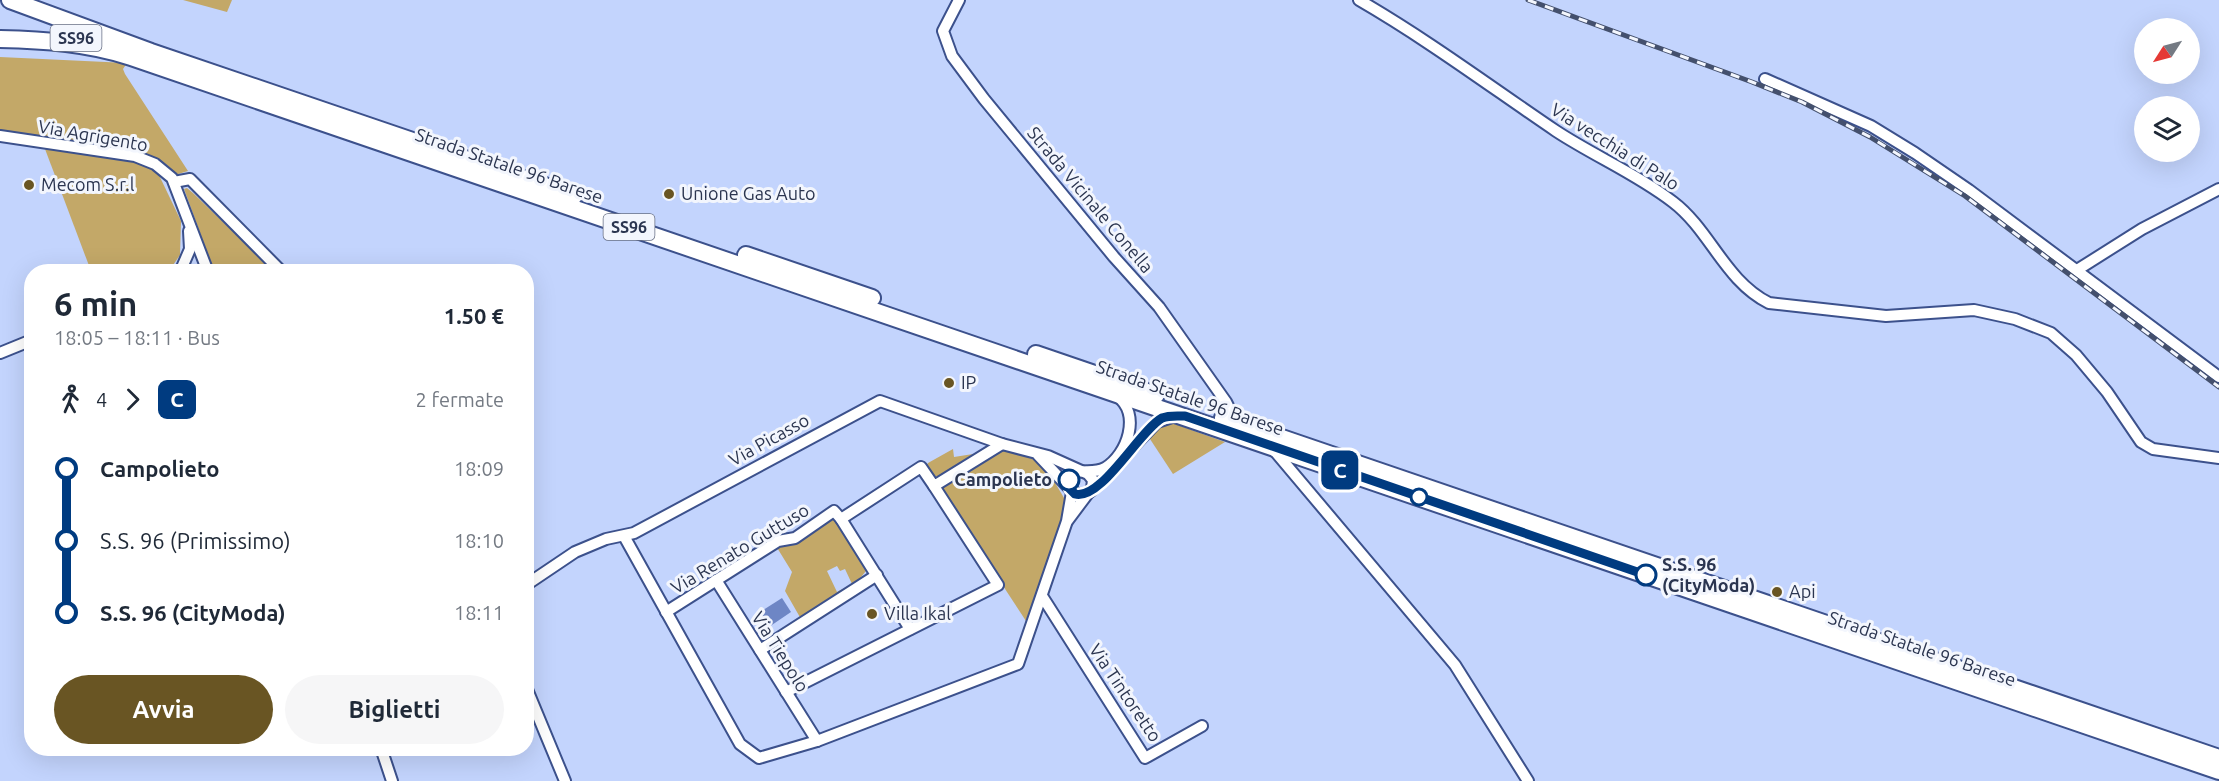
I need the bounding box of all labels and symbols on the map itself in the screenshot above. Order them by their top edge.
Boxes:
north arrow [2134,18,2200,84]
road number: SS96 [50,25,101,51]
street label: Via vecchia di Palo [1548,99,1683,194]
street label: Via Agrigento [37,116,150,155]
street label: Strada Vicinale Conella [1024,122,1158,276]
street label: Strada Statale 96 Barese [413,124,606,207]
place label: Mecom S.r.l [41,174,135,194]
marker: Mecom S.r.l [22,178,36,192]
place label: Unione Gas Auto [681,183,815,203]
marker: Unione Gas Auto [662,187,676,201]
road number: SS96 [604,214,654,240]
street label: Strada Statale 96 Barese [1094,356,1287,439]
place label: IP [961,372,977,392]
marker: IP [942,376,956,390]
street label: Via Picasso [725,409,812,469]
line badge: C [1320,450,1360,490]
place label: Campolieto [954,469,1052,489]
marker: Campolieto [1058,469,1080,491]
unlabelled marker [1410,488,1428,506]
street label: Via Renato Guttuso [667,499,812,597]
place label: S.S. 96 (CityModa) [1662,554,1755,596]
marker: S.S. 96 (CityModa) [1635,564,1657,586]
place label: Api [1789,581,1816,601]
marker: Api [1770,585,1784,599]
place label: Villa Ikal [884,603,951,623]
marker: Villa Ikal [865,607,879,621]
street label: Strada Statale 96 Barese [1826,607,2019,690]
street label: Via Tiepolo [748,608,813,695]
street label: Via Tintoretto [1086,640,1166,745]

